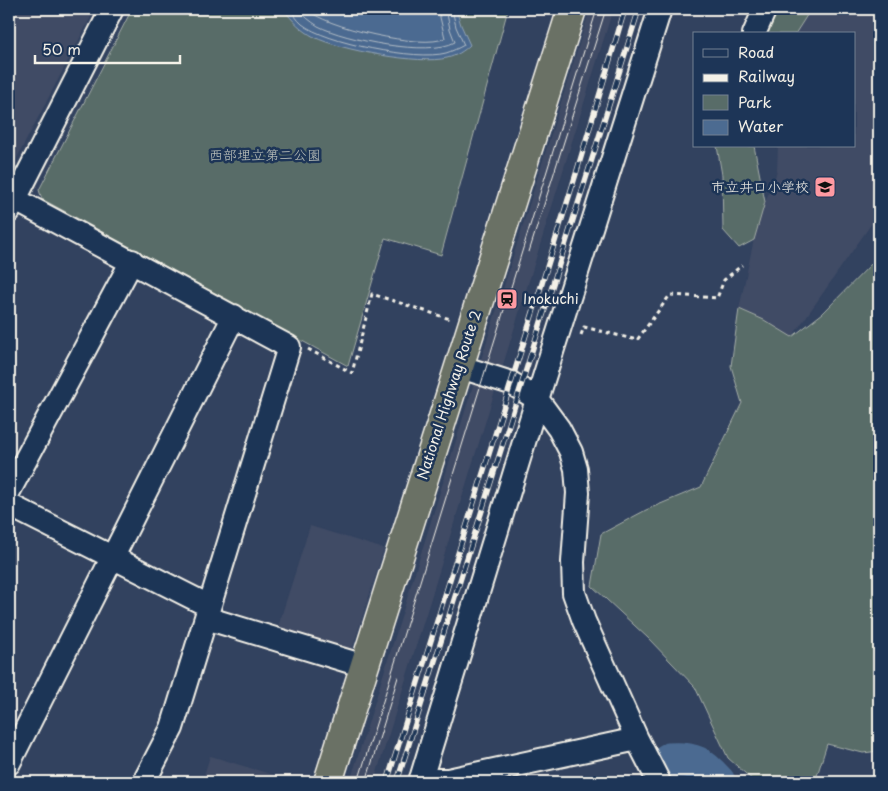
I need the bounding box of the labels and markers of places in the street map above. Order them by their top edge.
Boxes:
school or university icon: 市立井口小学校 [813,175,837,199]
place label: 市立井口小学校 [711,176,809,197]
station icon: Inokuchi [495,287,519,311]
place label: Inokuchi [523,288,579,309]

